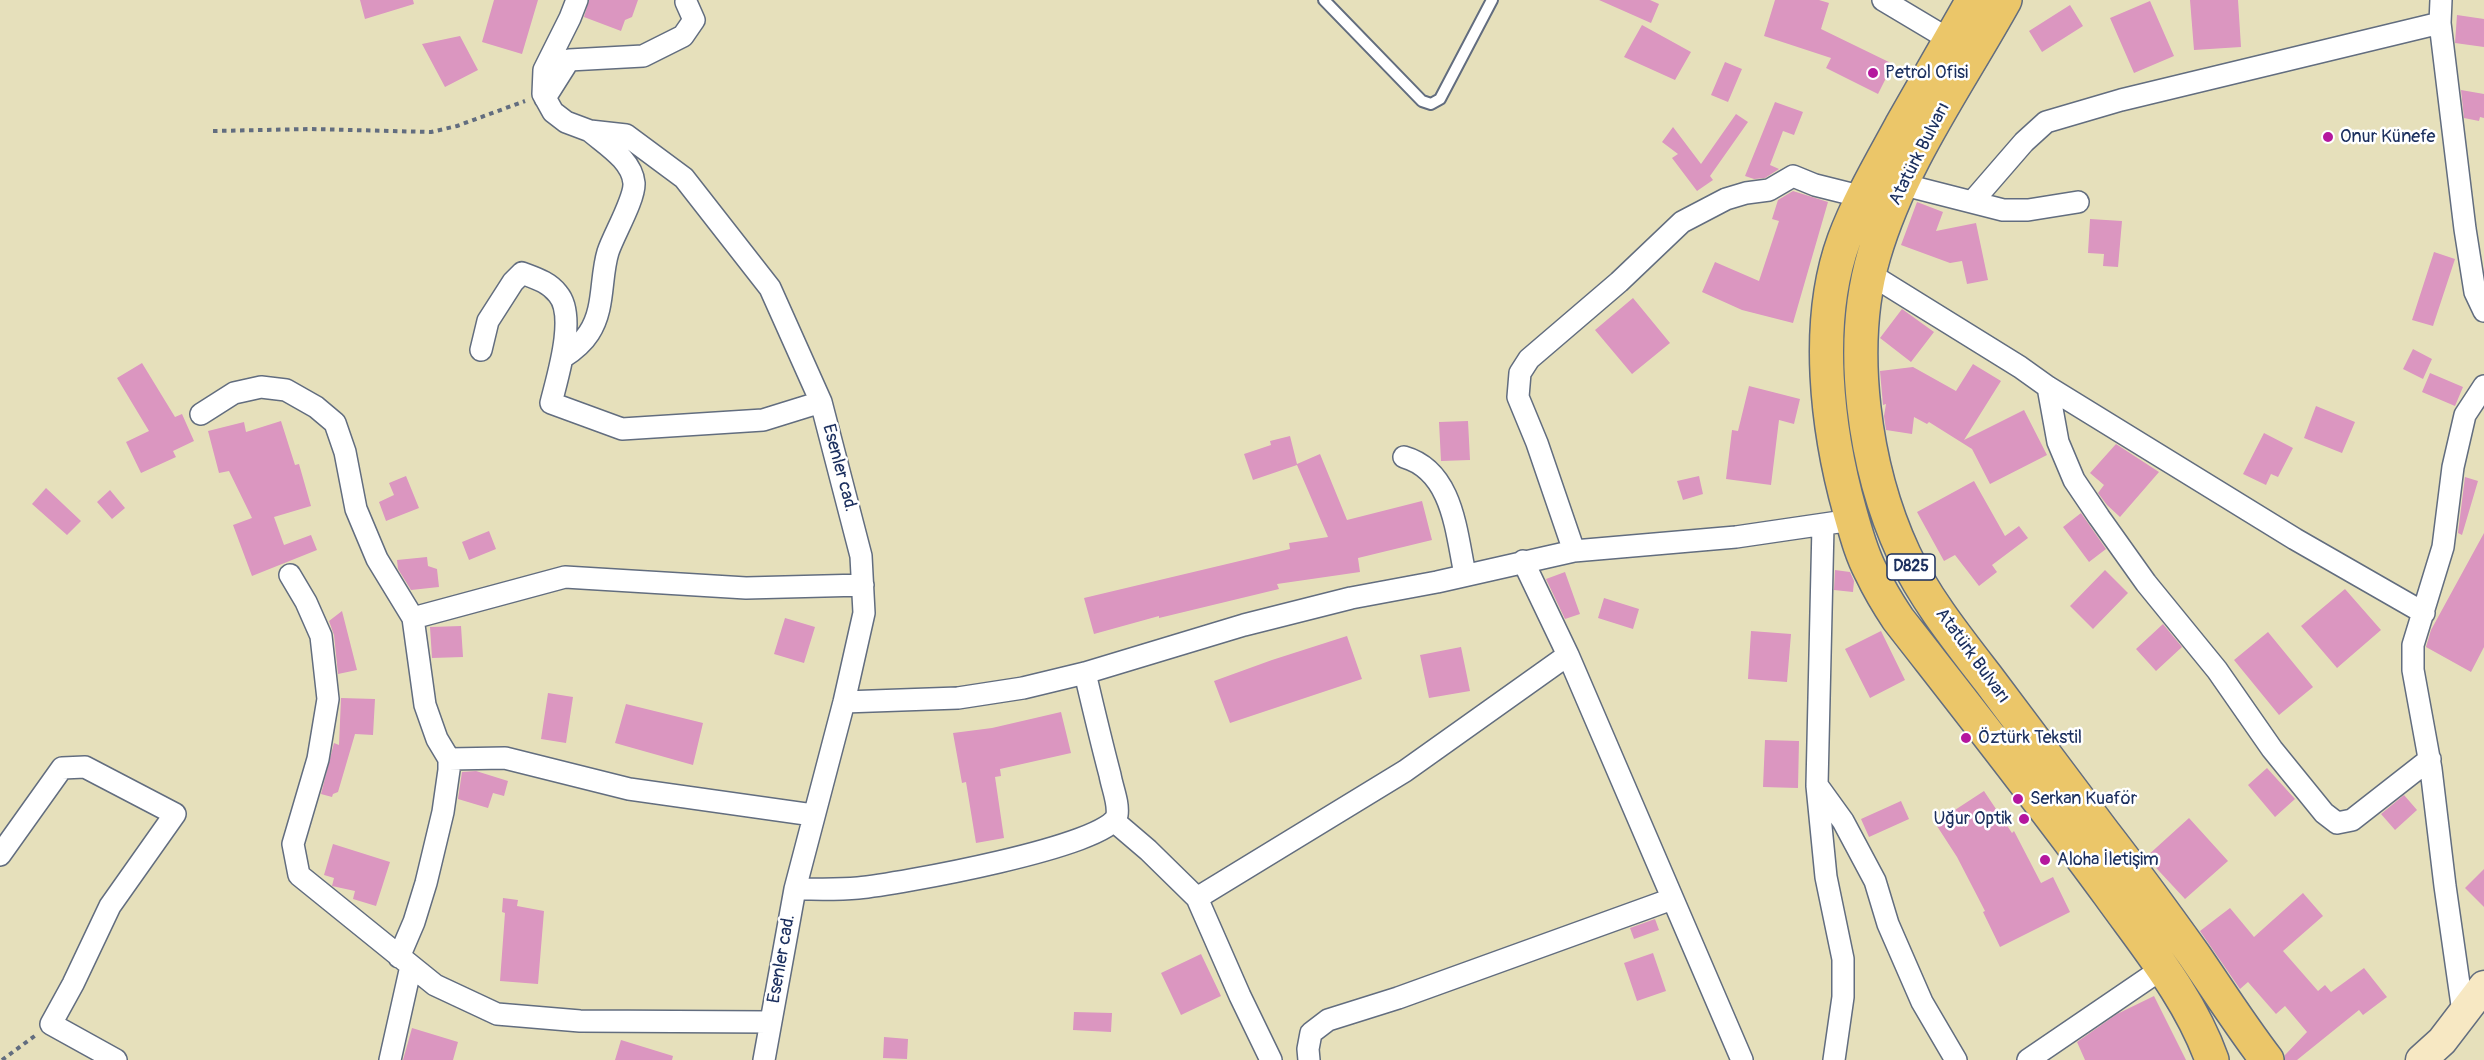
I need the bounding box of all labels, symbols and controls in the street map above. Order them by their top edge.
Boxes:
place label: Petrol Ofisi [1885,62,1968,84]
marker: Petrol Ofisi [1866,66,1880,80]
street label: Atatürk Bulvarı [1885,99,1955,209]
place label: Onur Künefe [2340,126,2435,148]
marker: Onur Künefe [2321,130,2335,144]
street label: Esenler cad. [817,422,861,514]
road number: D825 [1887,554,1935,580]
street label: Atatürk Bulvarı [1930,604,2014,708]
place label: Öztürk Tekstil [1978,727,2082,749]
marker: Öztürk Tekstil [1959,731,1973,745]
place label: Serkan Kuaför [2030,788,2137,810]
marker: Serkan Kuaför [2011,792,2025,806]
place label: Uğur Optik [1933,808,2012,830]
marker: Uğur Optik [2017,812,2031,826]
place label: Aloha İletişim [2057,849,2159,871]
marker: Aloha İletişim [2038,853,2052,867]
street label: Esenler cad. [764,913,800,1005]

